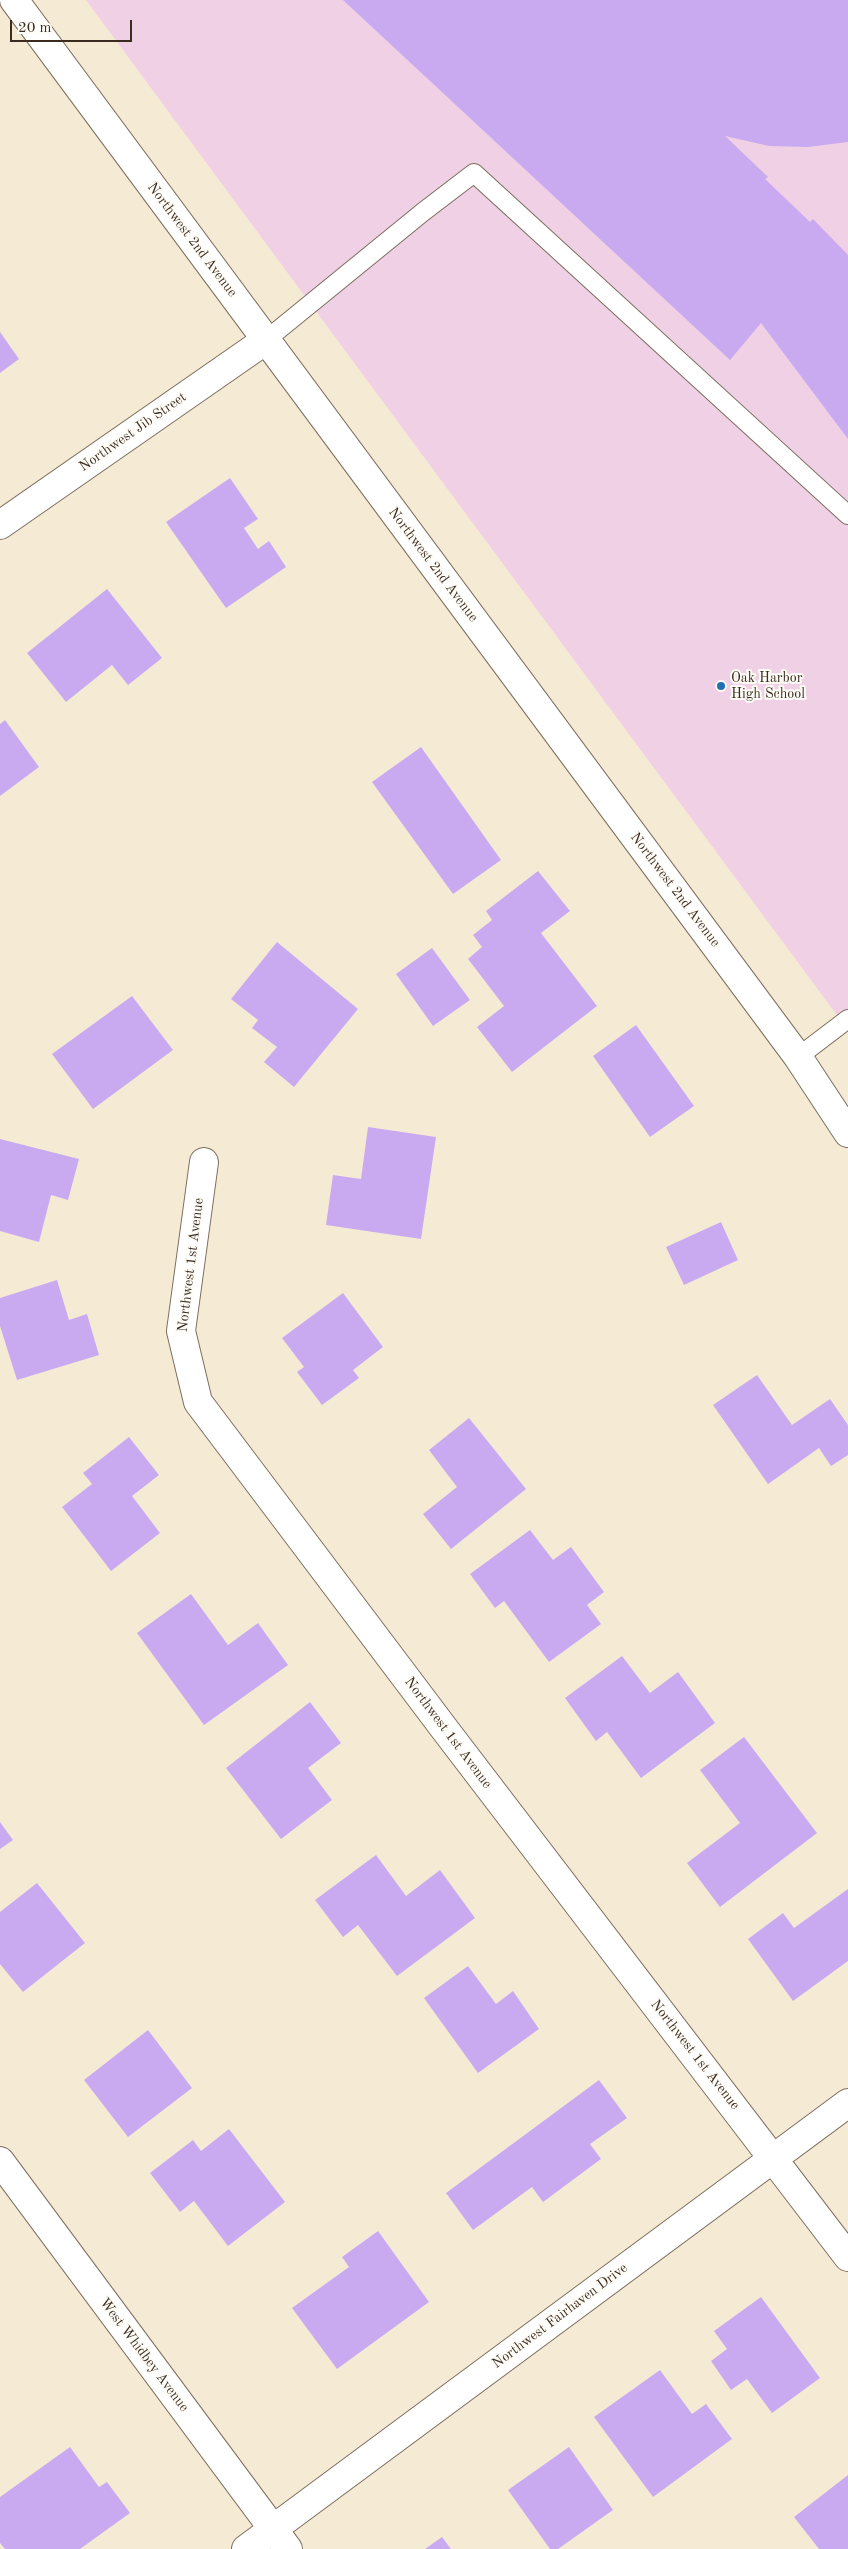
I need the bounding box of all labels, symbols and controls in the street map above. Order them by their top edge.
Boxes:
scale bar [12,10,135,42]
text: 20 m [18,21,52,36]
street label: Northwest 2nd Avenue [144,179,240,301]
street label: Northwest Jib Street [76,389,190,475]
street label: Northwest 2nd Avenue [385,504,481,626]
place label: Oak Harbor High School [731,670,805,702]
marker: Oak Harbor High School [715,680,727,692]
street label: Northwest 2nd Avenue [627,829,723,951]
street label: Northwest 1st Avenue [174,1197,208,1333]
street label: Northwest 1st Avenue [401,1674,495,1792]
street label: Northwest 1st Avenue [647,1997,743,2113]
street label: Northwest Fairhaven Drive [489,2260,631,2372]
street label: West Whidbey Avenue [96,2295,192,2415]

